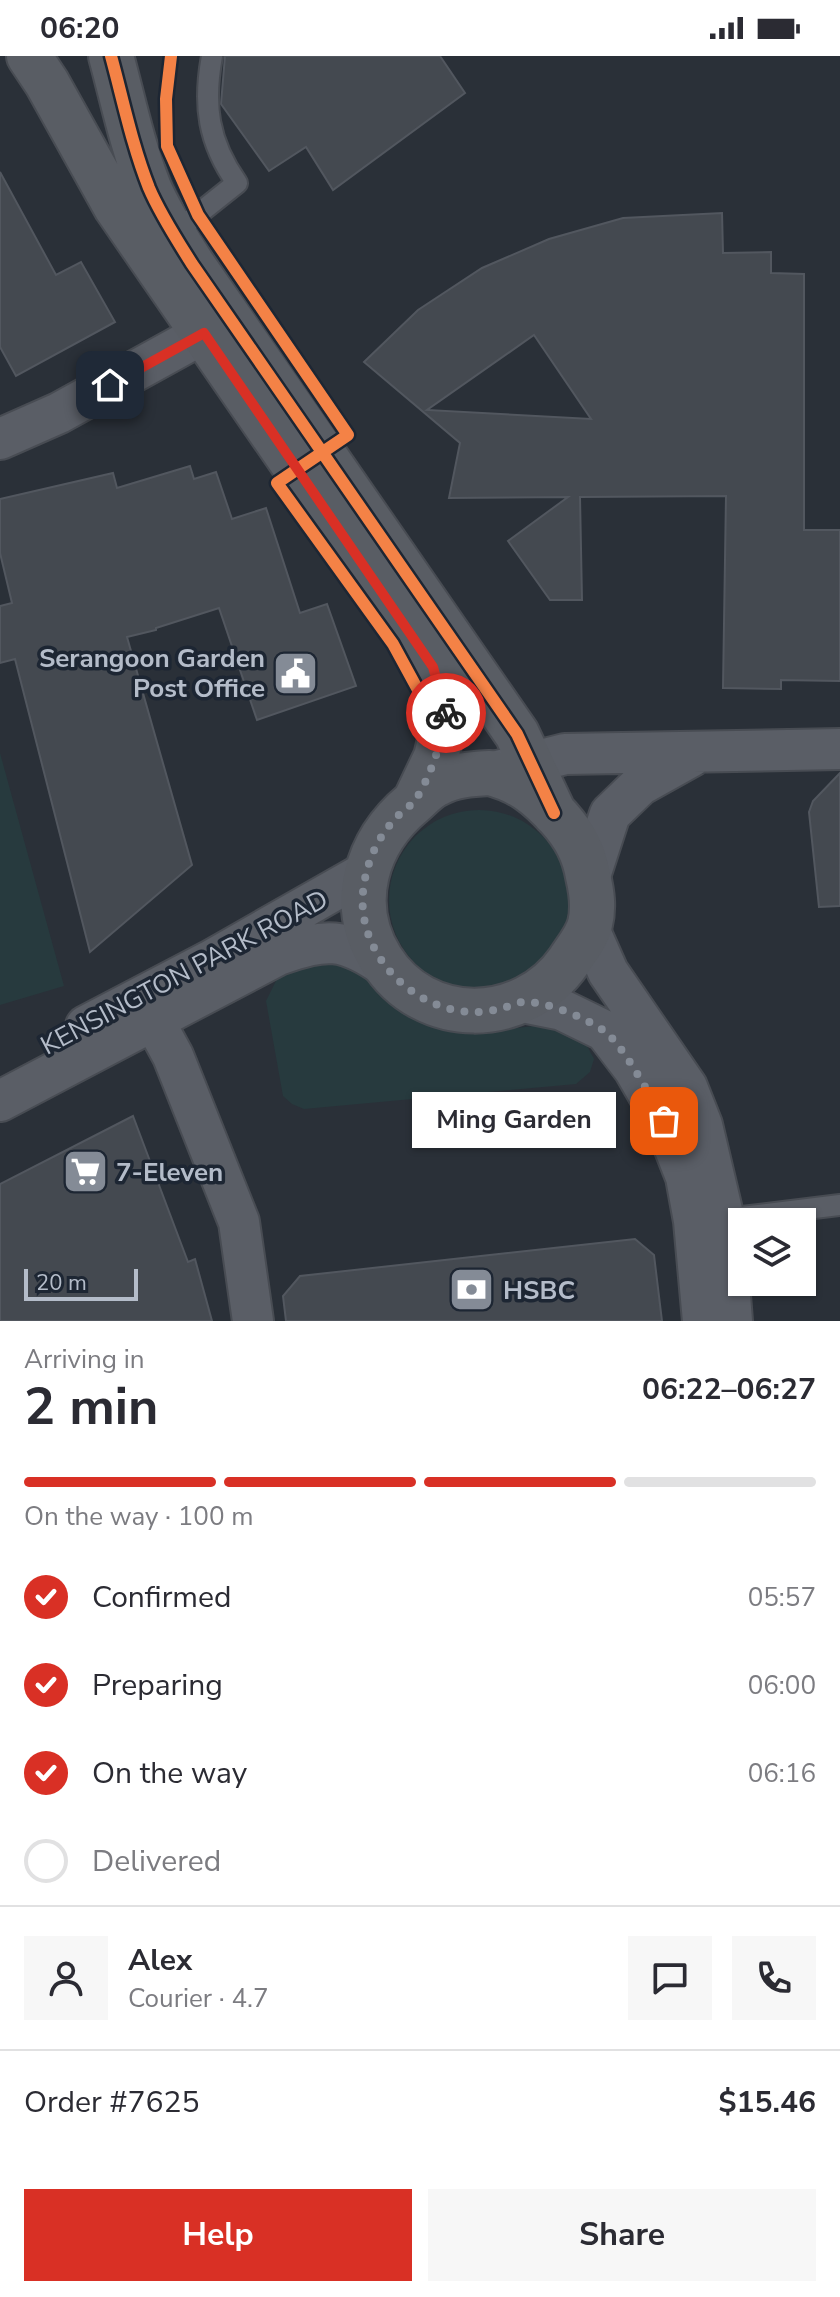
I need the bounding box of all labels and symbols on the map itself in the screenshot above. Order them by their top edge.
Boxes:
pin [76,351,144,419]
place label: Serangoon Garden Post Office [39,641,265,706]
public building icon: Serangoon Garden Post Office [272,649,320,697]
courier [406,673,486,753]
street label: KENSINGTON PARK ROAD [35,882,334,1063]
pin [630,1087,698,1155]
callout: Ming Garden [412,1093,616,1149]
supermarket icon: 7-Eleven [61,1148,109,1196]
place label: 7-Eleven [116,1155,223,1190]
scale bar [24,1265,138,1301]
bank icon: HSBC [448,1266,496,1314]
place label: HSBC [503,1273,575,1308]

